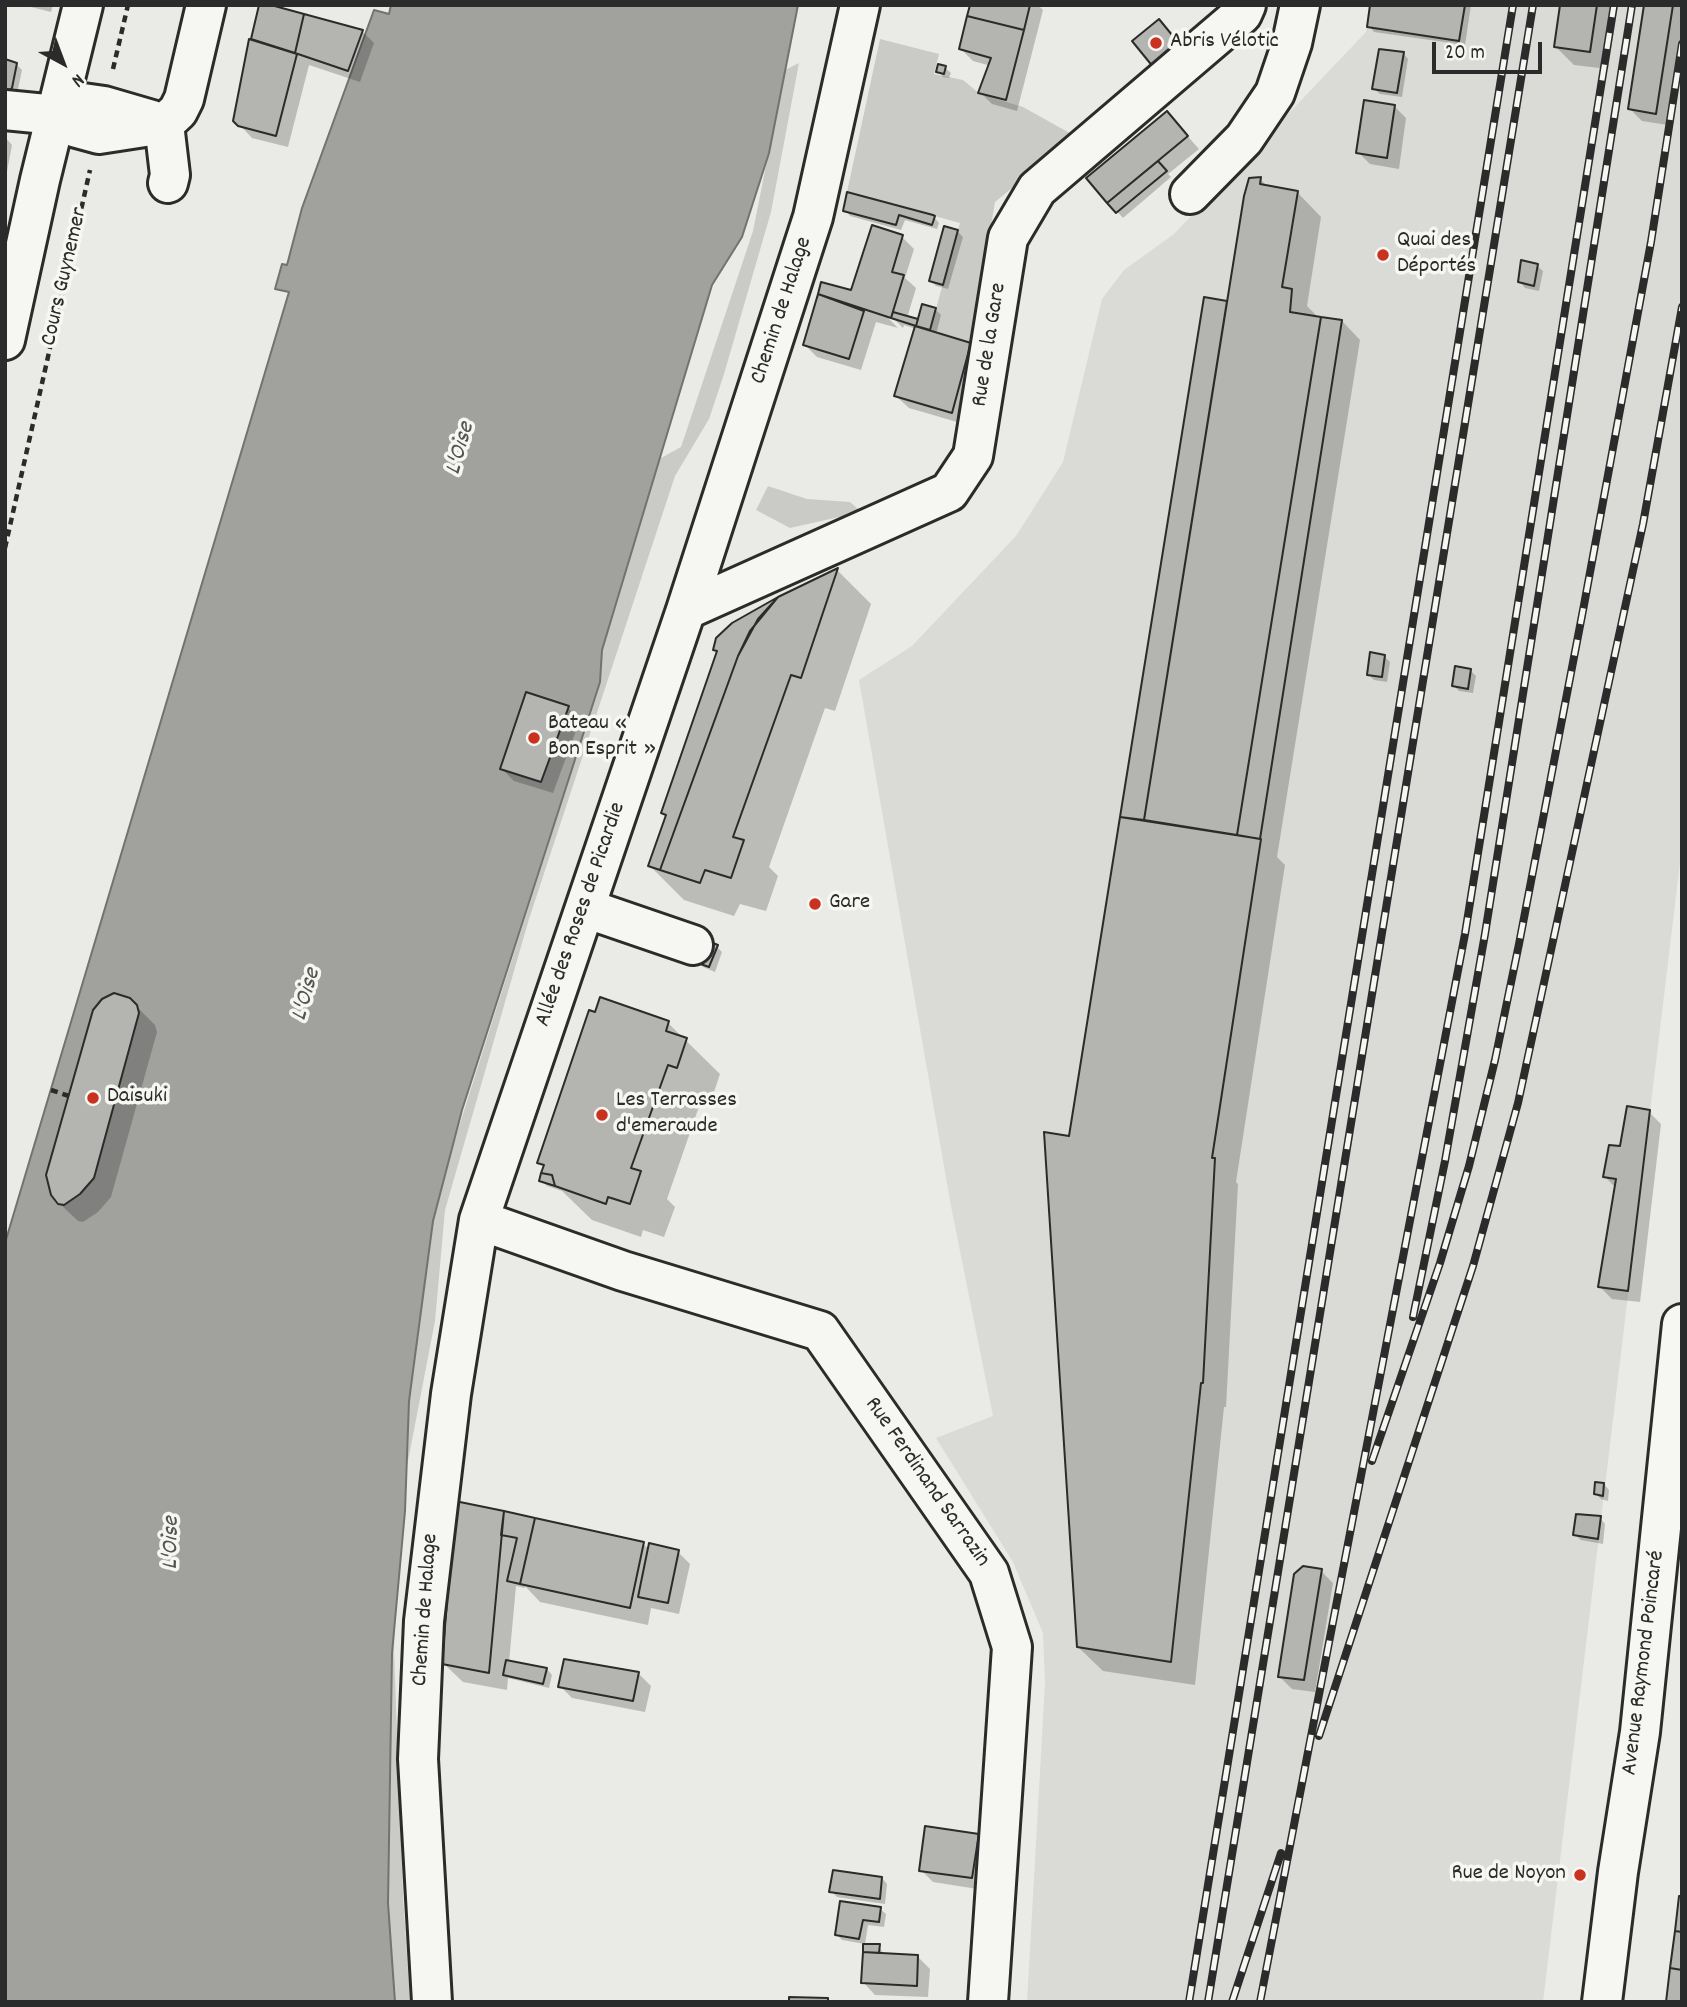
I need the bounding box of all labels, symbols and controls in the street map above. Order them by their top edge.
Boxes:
north arrow [28,28,98,98]
scale bar [1435,28,1545,72]
place label: Abris Vélotic [1170,29,1279,57]
marker: Abris Vélotic [1148,35,1164,51]
text: 20 m [1445,39,1485,69]
text: N [65,66,90,92]
street label: Cours Guynemer [37,205,95,349]
place label: Quai des Déportés [1397,228,1476,282]
street label: Chemin de Halage [746,234,820,388]
marker: Quai des Déportés [1375,247,1391,263]
street label: Rue de la Gare [968,281,1014,409]
water label: L'Oise [441,419,483,479]
place label: Bateau « Bon Esprit » [548,711,657,765]
marker: Bateau « Bon Esprit » [526,730,542,746]
street label: Allée des Roses de Picardie [531,799,633,1031]
place label: Gare [829,890,870,918]
marker: Gare [807,896,823,912]
water label: L'Oise [287,965,329,1025]
place label: Daisuki [107,1084,167,1112]
place label: Les Terrasses d'emeraude [616,1088,737,1142]
marker: Daisuki [85,1090,101,1106]
marker: Les Terrasses d'emeraude [594,1107,610,1123]
street label: Rue Ferdinand Sarrazin [857,1393,995,1573]
water label: L'Oise [158,1516,188,1570]
street label: Chemin de Halage [408,1533,446,1687]
street label: Avenue Raymond Poincaré [1618,1549,1672,1777]
place label: Rue de Noyon [1452,1861,1566,1889]
marker: Rue de Noyon [1572,1867,1588,1883]

